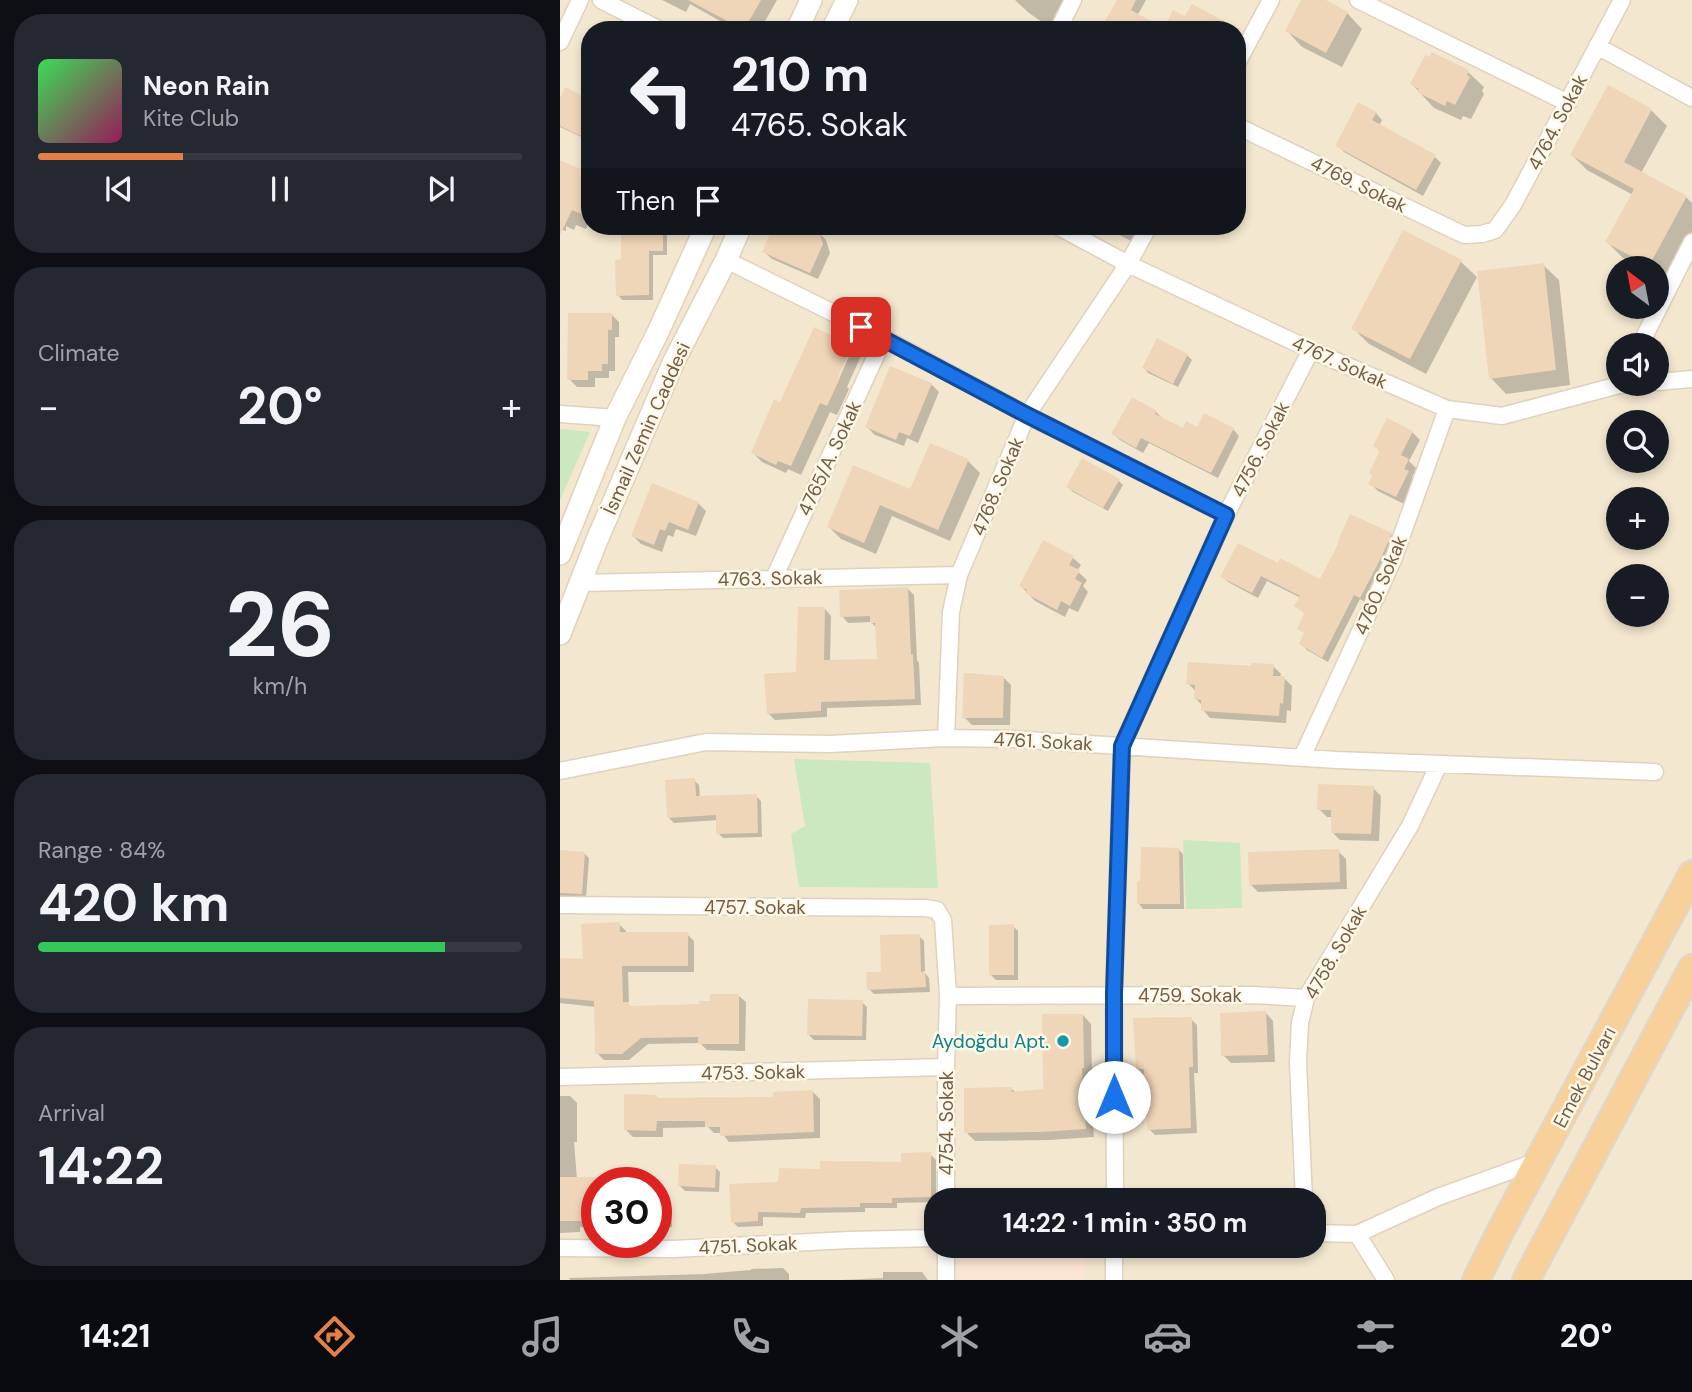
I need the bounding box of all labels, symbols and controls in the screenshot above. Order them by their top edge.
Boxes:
text: 210 m [731,42,869,106]
icon: left [616,49,707,140]
text: Neon Rain [143,69,270,103]
street label: 4764. Sokak [1522,70,1593,175]
text: Kite Club [143,103,239,133]
text: 4765. Sokak [731,104,908,146]
street label: 4769. Sokak [1306,150,1412,219]
icon: previous [100,170,138,208]
icon: pause [261,170,299,208]
icon: next [422,170,460,208]
icon: arrive [689,182,727,220]
text: Then [616,184,675,218]
north arrow [1606,256,1670,318]
map controls [1606,256,1669,627]
pin [831,297,891,357]
icon: arrive [842,308,880,346]
street label: 4767. Sokak [1288,330,1392,395]
button: sound [1606,333,1669,396]
text: Climate [38,338,120,368]
street label: İsmail Zemin Caddesi [597,338,696,518]
text: 20° [237,372,323,440]
text: − [38,382,59,432]
text: + [501,382,522,432]
street label: 4765/A. Sokak [792,396,867,520]
street label: 4756. Sokak [1226,397,1295,501]
button: search [1606,410,1669,473]
street label: 4768. Sokak [965,433,1030,539]
button: + [1606,487,1669,550]
street label: 4760. Sokak [1348,531,1413,639]
button: − [1606,564,1669,627]
street label: 4763. Sokak [717,565,823,592]
text: 26 [225,566,335,684]
text: km/h [253,671,307,701]
street label: 4761. Sokak [993,726,1094,757]
text: Range · 84% [38,835,165,865]
text: 420 km [38,869,229,937]
street label: 4757. Sokak [704,895,806,920]
street label: 4758. Sokak [1298,900,1373,1004]
street label: 4759. Sokak [1138,983,1242,1008]
street label: Emek Bulvarı [1547,1022,1621,1132]
place label: Aydoğdu Apt. [932,1029,1049,1054]
marker: Aydoğdu Apt. [1055,1033,1071,1049]
street label: 4753. Sokak [701,1059,806,1086]
position arrow [1077,1060,1151,1134]
street label: 4754. Sokak [934,1070,959,1175]
text: Arrival [38,1098,105,1128]
text: 14:22 [38,1132,164,1200]
speed limit sign: 30 [581,1167,672,1258]
text: 14:22 · 1 min · 350 m [1003,1206,1247,1240]
street label: 4751. Sokak [698,1230,799,1261]
icon: directions [310,1312,359,1361]
icon: music [518,1312,567,1361]
icon: phone [726,1312,775,1361]
icon: climate [935,1312,984,1361]
icon: car [1143,1312,1192,1361]
icon: filters [1351,1312,1400,1361]
text: 14:21 [80,1315,150,1357]
text: 20° [1560,1315,1612,1357]

